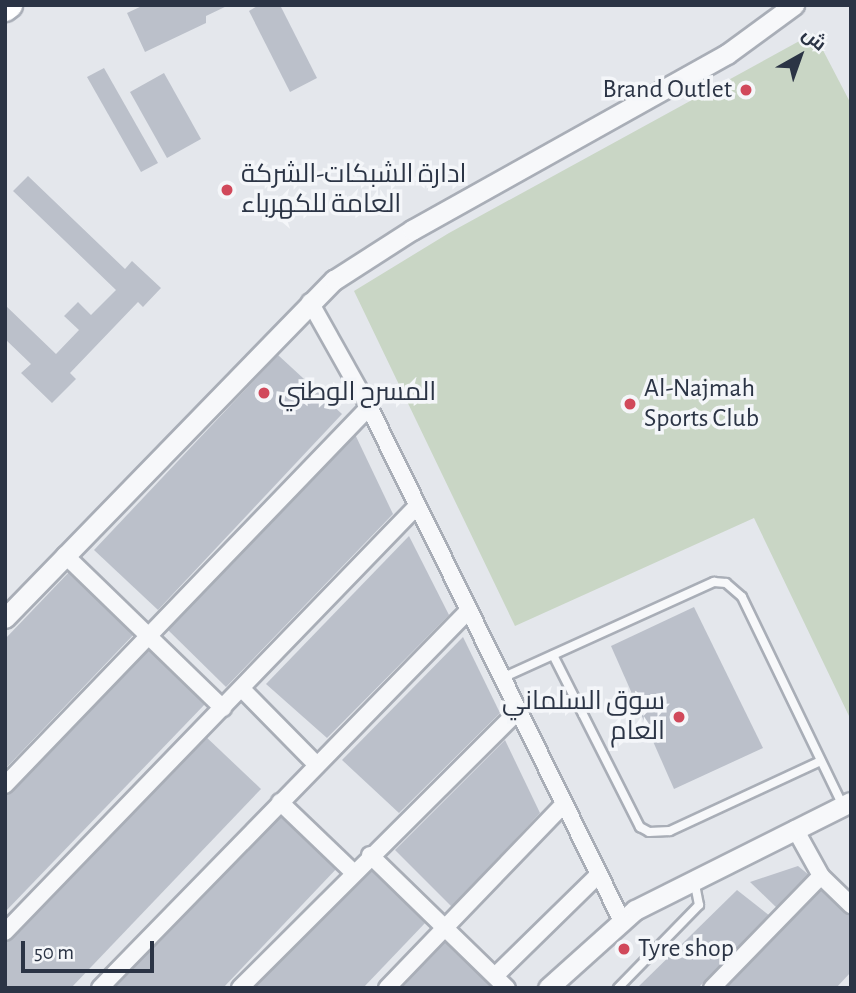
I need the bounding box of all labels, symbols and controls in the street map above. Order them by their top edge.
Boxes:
north arrow [765,21,835,91]
text: ش [798,24,829,55]
place label: Brand Outlet [602,74,732,106]
marker: Brand Outlet [738,82,754,98]
place label: ادارة الشبكات-الشركة العامة للكهرباء [241,159,466,220]
marker: ادارة الشبكات-الشركة العامة للكهرباء [219,182,235,198]
place label: Al-Najmah Sports Club [644,373,759,434]
place label: المسرح الوطني [278,377,436,409]
marker: المسرح الوطني [256,385,272,401]
marker: Al-Najmah Sports Club [622,396,638,412]
place label: سوق السلماني العام [502,686,665,748]
marker: سوق السلماني العام [671,709,687,725]
scale bar [24,926,158,970]
place label: Tyre shop [638,933,734,965]
marker: Tyre shop [616,941,632,957]
text: 50 m [34,942,74,963]

